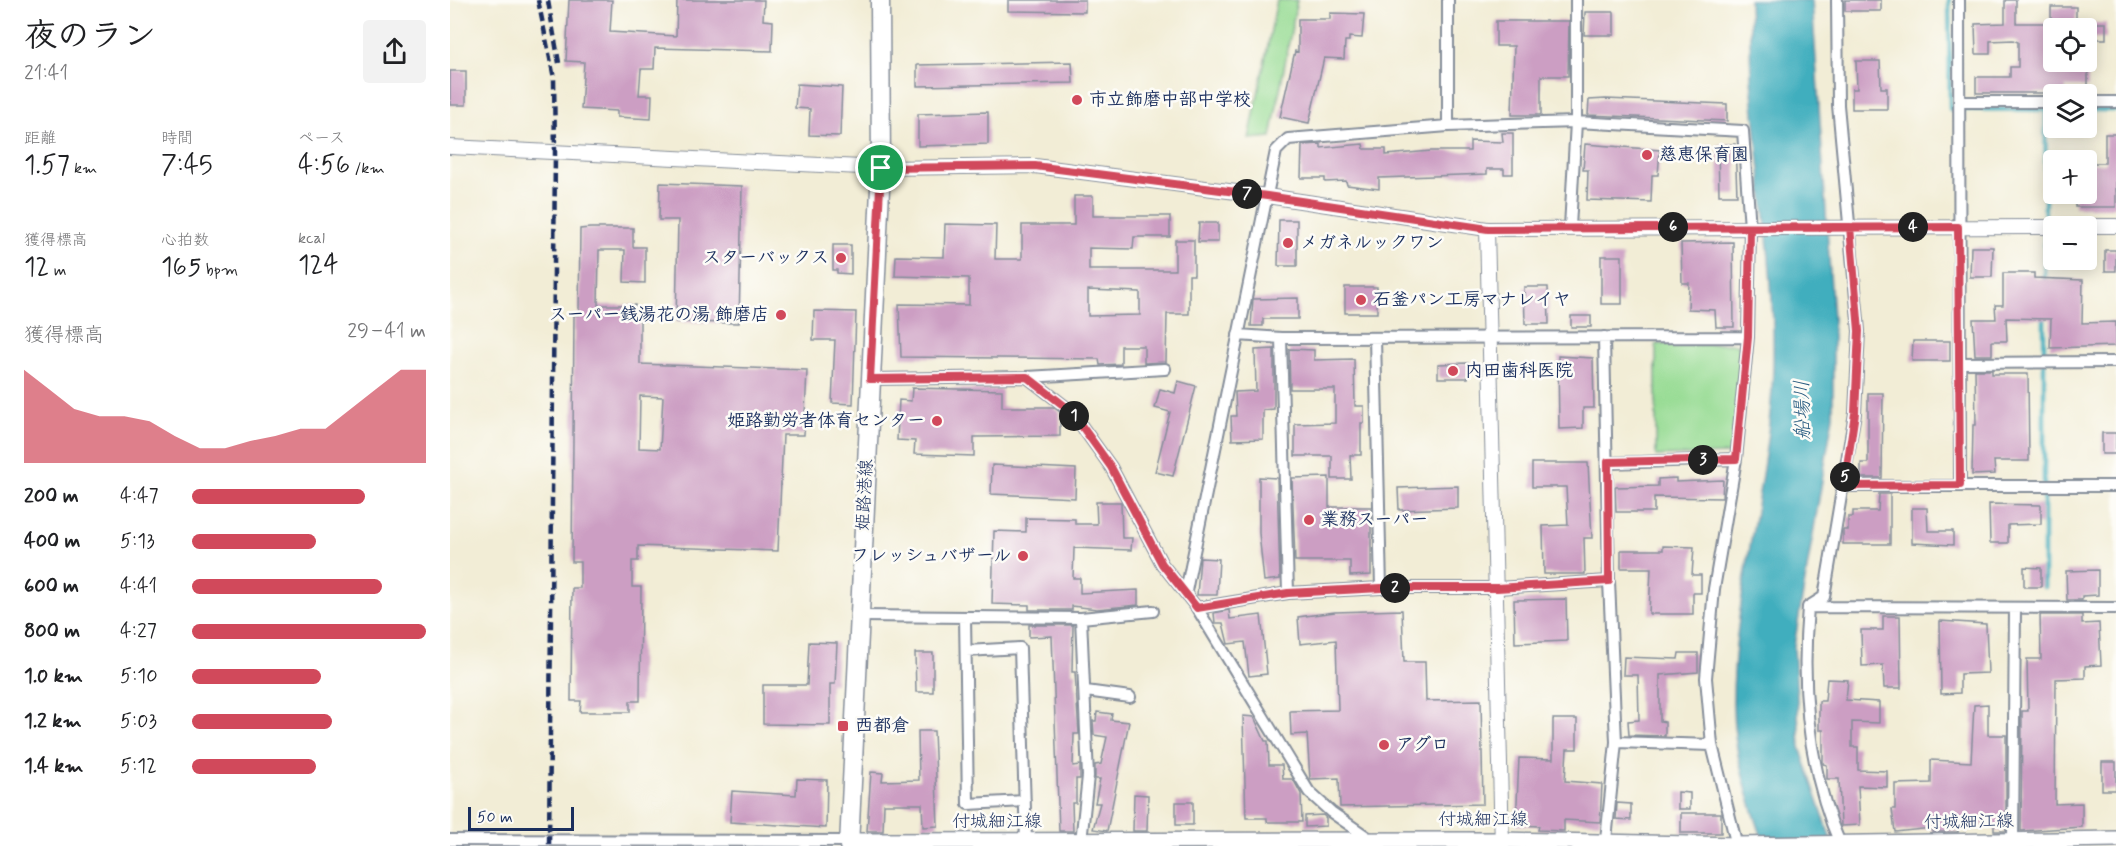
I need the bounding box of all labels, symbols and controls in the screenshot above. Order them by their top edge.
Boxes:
text: 夜のラン [24,15,156,59]
map controls [2043,18,2097,270]
button: locate [2043,18,2097,72]
button: share [363,20,426,83]
text: 21:41 [24,60,68,87]
button: layers [2043,84,2097,138]
place label: 市立飾磨中部中学校 [1089,88,1251,112]
marker: 市立飾磨中部中学校 [1070,93,1084,107]
text: 距離 [24,128,56,149]
text: 時間 [161,128,193,149]
text: ペース [298,128,345,149]
pin [855,142,906,193]
place label: 慈恵保育園 [1659,143,1749,167]
marker: 慈恵保育園 [1640,148,1654,162]
text: 1.57 [24,149,70,183]
text: 7:45 [161,149,213,183]
text: 4:56 [298,149,350,183]
button: + [2043,150,2097,204]
icon: arrive [864,151,897,184]
text: km [70,158,97,179]
text: /km [350,158,385,179]
pin: 7 [1232,179,1262,209]
text: 7 [1242,183,1252,204]
pin: 6 [1658,212,1688,242]
pin: 4 [1898,212,1928,242]
text: 6 [1669,216,1677,237]
text: 4 [1908,216,1918,237]
button: − [2043,216,2097,270]
text: kcal [298,228,325,249]
text: 獲得標高 [24,230,88,251]
text: 心拍数 [161,230,209,251]
place label: メガネルックワン [1300,231,1444,255]
marker: メガネルックワン [1281,236,1295,250]
place label: スターバックス [703,246,829,270]
text: 124 [298,249,339,283]
text: 12 [24,251,49,285]
text: 165 [161,251,201,285]
marker: スターバックス [834,251,848,265]
text: m [49,260,66,281]
text: bpm [201,260,238,281]
place label: 石釜パン工房マナレイヤ [1373,288,1571,312]
marker: 石釜パン工房マナレイヤ [1354,293,1368,307]
place label: スーパー銭湯花の湯 飾磨店 [549,303,769,327]
marker: スーパー銭湯花の湯 飾磨店 [774,308,788,322]
text: 29–41 m [347,318,426,345]
text: 獲得標高 [24,322,104,349]
place label: 内田歯科医院 [1465,359,1573,383]
marker: 内田歯科医院 [1446,364,1460,378]
water label: 船場川 [1789,380,1817,440]
pin: 1 [1059,401,1089,431]
text: 1 [1070,405,1078,426]
place label: 姫路勤労者体育センター [727,409,925,433]
marker: 姫路勤労者体育センター [930,414,944,428]
pin: 3 [1688,445,1718,475]
text: 3 [1699,449,1707,470]
street label: 姫路港線 [851,458,879,532]
pin: 5 [1830,462,1860,492]
text: 5 [1840,466,1850,487]
text: 200 m [24,483,79,510]
text: 4:47 [120,483,159,510]
place label: 業務スーパー [1321,508,1428,532]
marker: 業務スーパー [1302,513,1316,527]
text: 400 m [24,528,80,555]
text: 5:13 [120,528,155,555]
place label: フレッシュバザール [851,544,1011,568]
marker: フレッシュバザール [1016,549,1030,563]
text: 600 m [24,573,79,600]
text: 4:41 [120,573,157,600]
pin: 2 [1380,573,1410,603]
text: 2 [1391,577,1399,598]
text: 800 m [24,618,80,645]
text: 4:27 [120,618,157,645]
text: 1.0 km [24,663,83,690]
text: 5:10 [120,663,158,690]
text: 1.2 km [24,708,81,735]
text: 5:03 [120,708,157,735]
place label: 西都倉 [855,714,909,738]
marker: 西都倉 [836,719,850,733]
place label: アグロ [1396,733,1449,757]
marker: アグロ [1377,738,1391,752]
text: 1.4 km [24,753,83,780]
text: 5:12 [120,753,157,780]
scale bar [468,804,574,832]
text: 50 m [477,807,513,828]
street label: 付城細江線 [1438,808,1528,832]
street label: 付城細江線 [1924,809,2014,835]
street label: 付城細江線 [952,810,1042,834]

